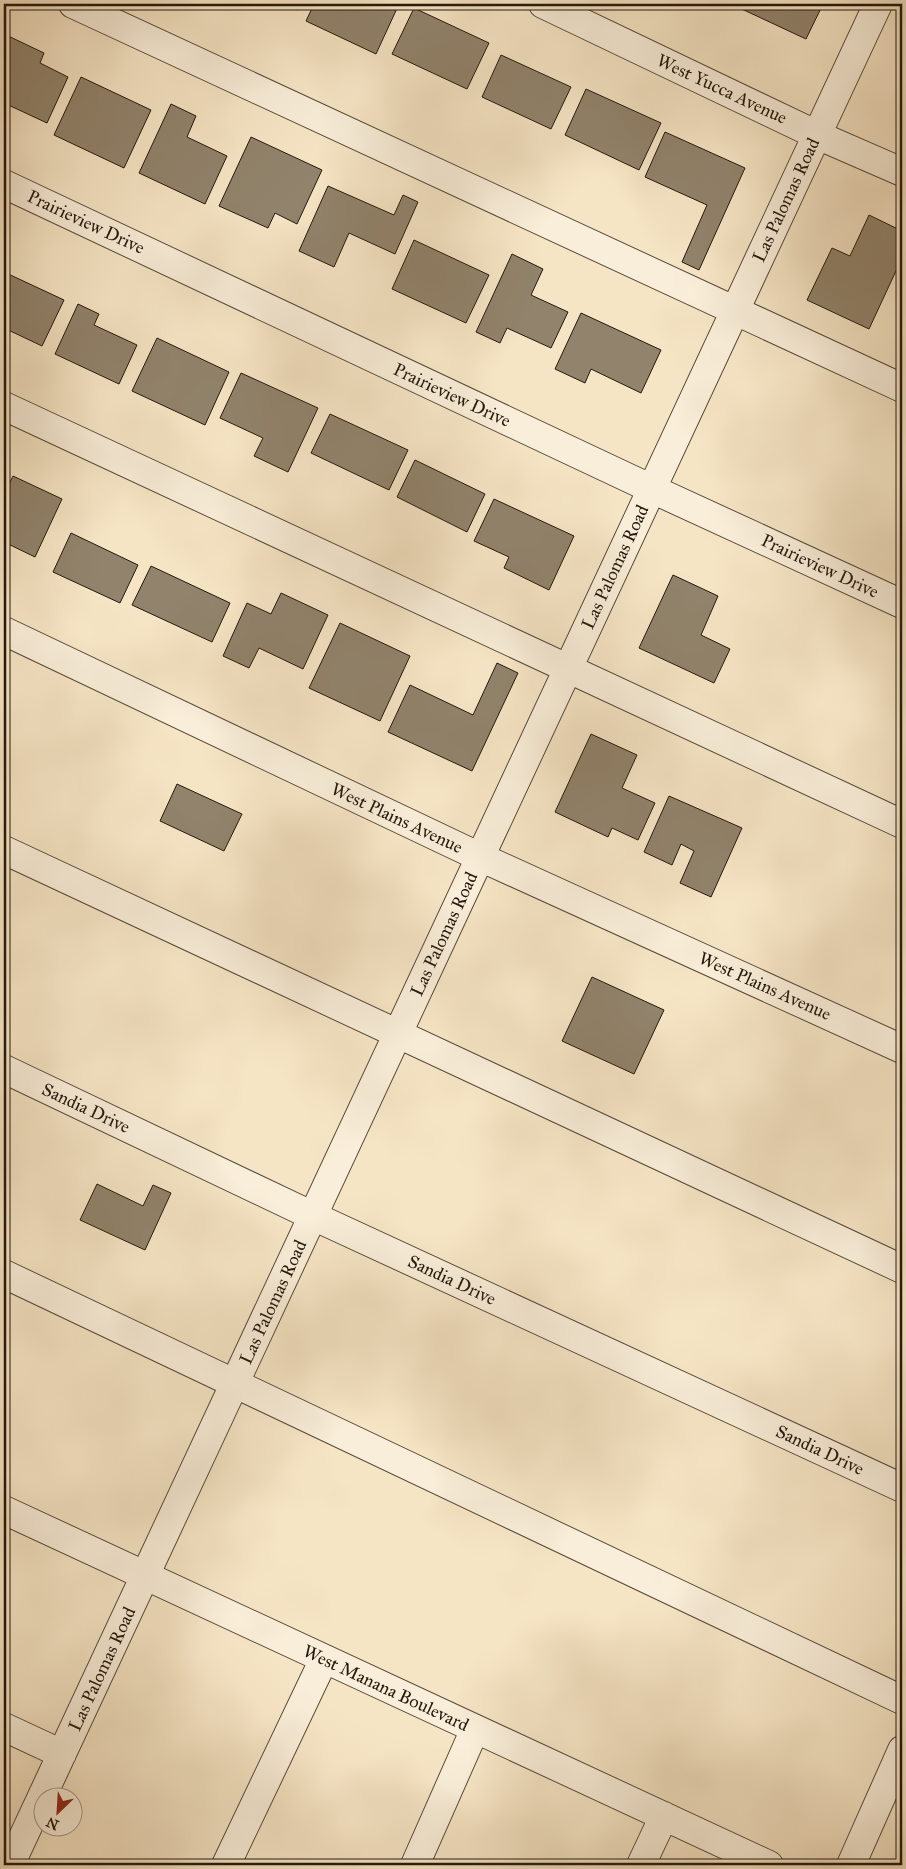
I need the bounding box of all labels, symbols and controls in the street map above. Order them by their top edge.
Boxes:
street label: West Yucca Avenue [653,49,791,129]
street label: Las Palomas Road [748,134,824,266]
street label: Prairieview Drive [24,185,148,259]
street label: Prairieview Drive [390,358,514,432]
street label: Las Palomas Road [577,501,653,633]
street label: Prairieview Drive [758,529,882,603]
street label: West Plains Avenue [328,778,466,858]
street label: Las Palomas Road [406,868,482,1000]
street label: West Plains Avenue [695,947,835,1025]
street label: Sandia Drive [38,1078,134,1138]
street label: Las Palomas Road [235,1236,311,1368]
street label: Sandia Drive [404,1250,500,1310]
street label: Sandia Drive [772,1420,868,1480]
street label: Las Palomas Road [64,1603,140,1735]
street label: West Manana Boulevard [300,1640,472,1736]
north arrow [32,1786,82,1836]
text: N [44,1813,62,1834]

